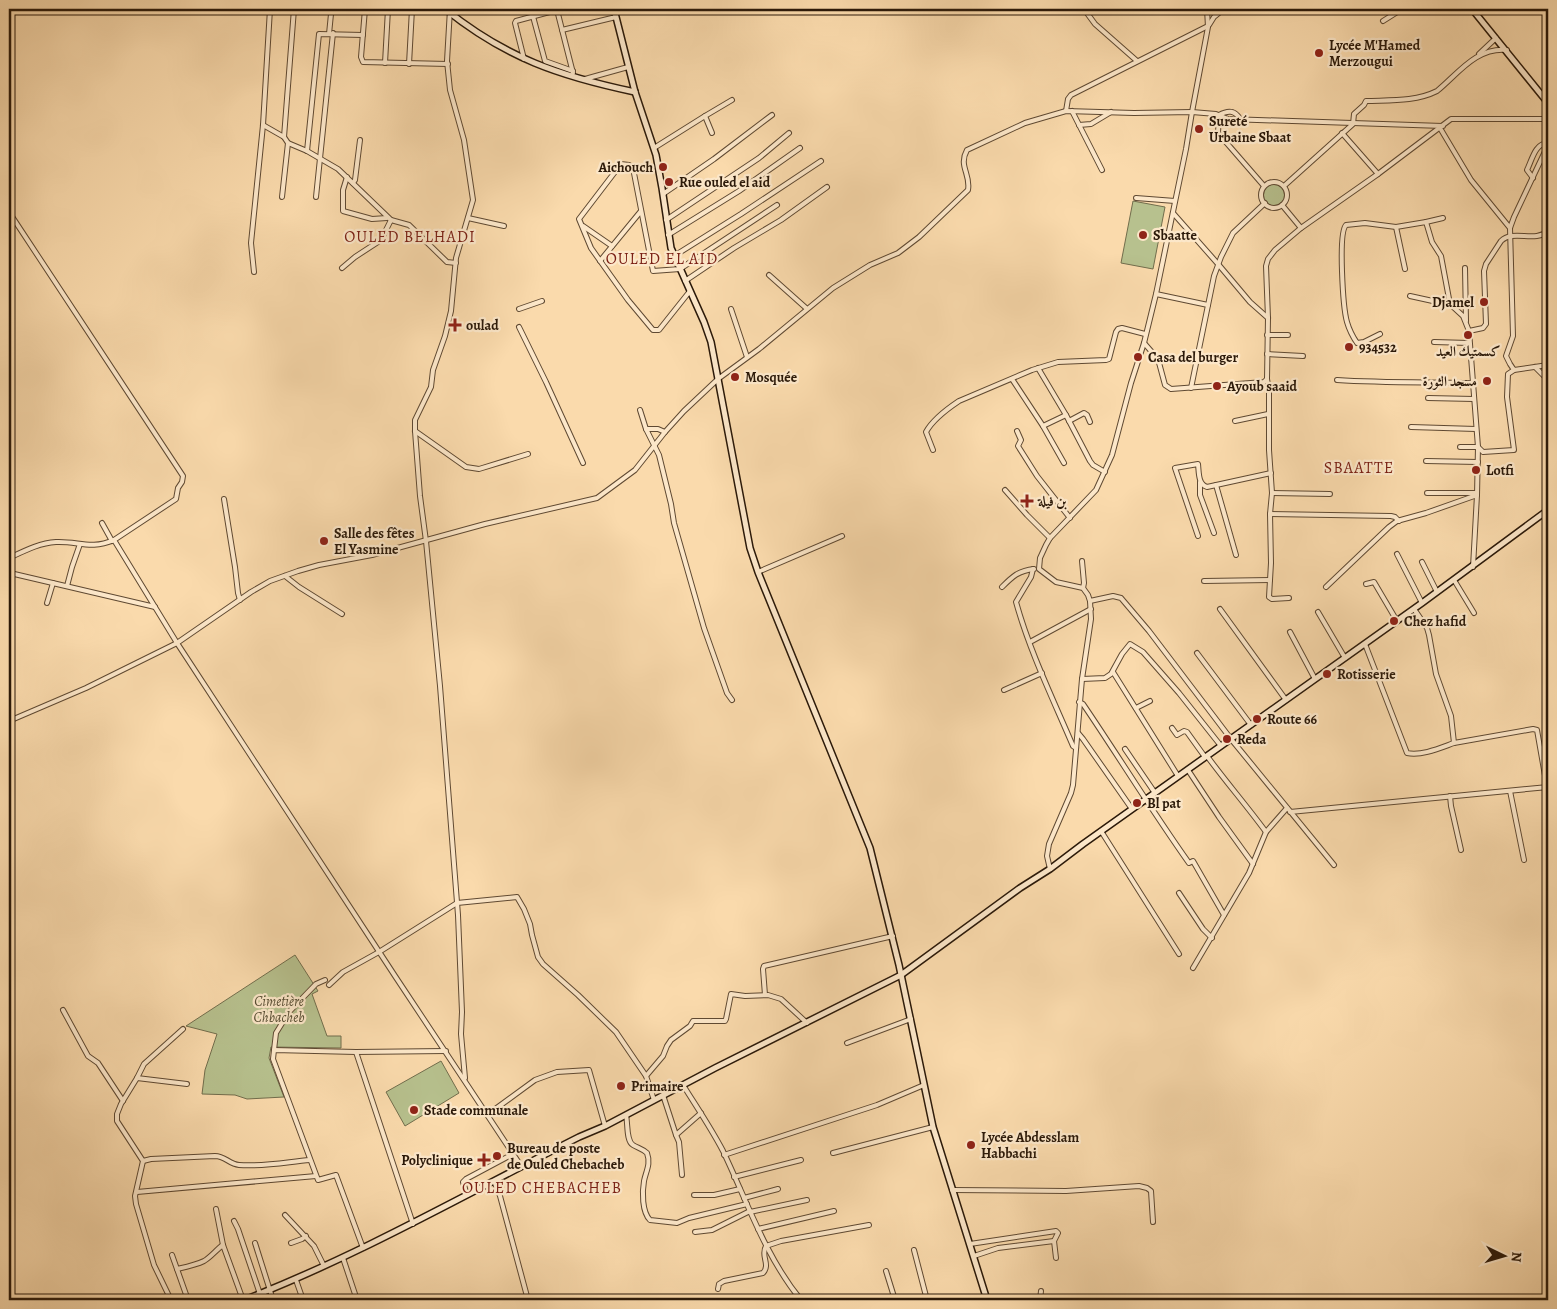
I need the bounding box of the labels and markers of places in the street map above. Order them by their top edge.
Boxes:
place label: Lycée M'Hamed Merzougui [1329,36,1421,71]
marker: Lycée M'Hamed Merzougui [1313,47,1325,59]
place label: Sureté Urbaine Sbaat [1209,112,1292,147]
marker: Sureté Urbaine Sbaat [1193,123,1205,135]
place label: Aichouch [597,158,653,177]
marker: Aichouch [657,161,669,173]
place label: Rue ouled el aid [679,173,771,192]
marker: Rue ouled el aid [663,176,675,188]
place label: Sbaatte [1153,226,1197,245]
marker: Sbaatte [1137,229,1149,241]
place label: Djamel [1432,293,1474,312]
marker: Djamel [1478,296,1490,308]
place label: oulad [466,316,499,335]
marker: oulad [448,318,462,332]
marker: كسمتيك العيد [1462,329,1474,341]
place label: 934532 [1359,338,1397,357]
marker: 934532 [1343,341,1355,353]
place label: كسمتيك العيد [1435,342,1501,361]
place label: Casa del burger [1148,348,1238,367]
marker: Casa del burger [1132,351,1144,363]
place label: Mosquée [745,368,798,387]
marker: Mosquée [729,371,741,383]
place label: مسجد الثورة [1423,372,1477,391]
marker: مسجد الثورة [1481,375,1493,387]
place label: Ayoub saaid [1226,377,1298,396]
marker: Ayoub saaid [1211,380,1223,392]
place label: Lotfi [1486,461,1514,480]
marker: Lotfi [1470,464,1482,476]
place label: بن فيلة [1037,492,1067,511]
marker: بن فيلة [1020,494,1034,508]
place label: Salle des fêtes El Yasmine [334,524,415,559]
marker: Salle des fêtes El Yasmine [318,535,330,547]
place label: Chez hafid [1404,612,1467,631]
marker: Chez hafid [1388,615,1400,627]
place label: Rotisserie [1337,665,1396,684]
marker: Rotisserie [1321,668,1333,680]
place label: Route 66 [1267,710,1318,729]
marker: Route 66 [1251,713,1263,725]
place label: Reda [1237,730,1267,749]
marker: Reda [1221,733,1233,745]
place label: Bl pat [1147,794,1181,813]
marker: Bl pat [1131,797,1143,809]
place label: Primaire [631,1077,684,1096]
marker: Primaire [615,1080,627,1092]
place label: Stade communale [424,1101,529,1120]
marker: Stade communale [408,1104,420,1116]
place label: Lycée Abdesslam Habbachi [981,1128,1079,1163]
place label: Bureau de poste de Ouled Chebacheb [507,1139,624,1174]
marker: Lycée Abdesslam Habbachi [965,1139,977,1151]
marker: Bureau de poste de Ouled Chebacheb [491,1150,503,1162]
place label: Polyclinique [401,1151,474,1170]
marker: Polyclinique [477,1153,491,1167]

